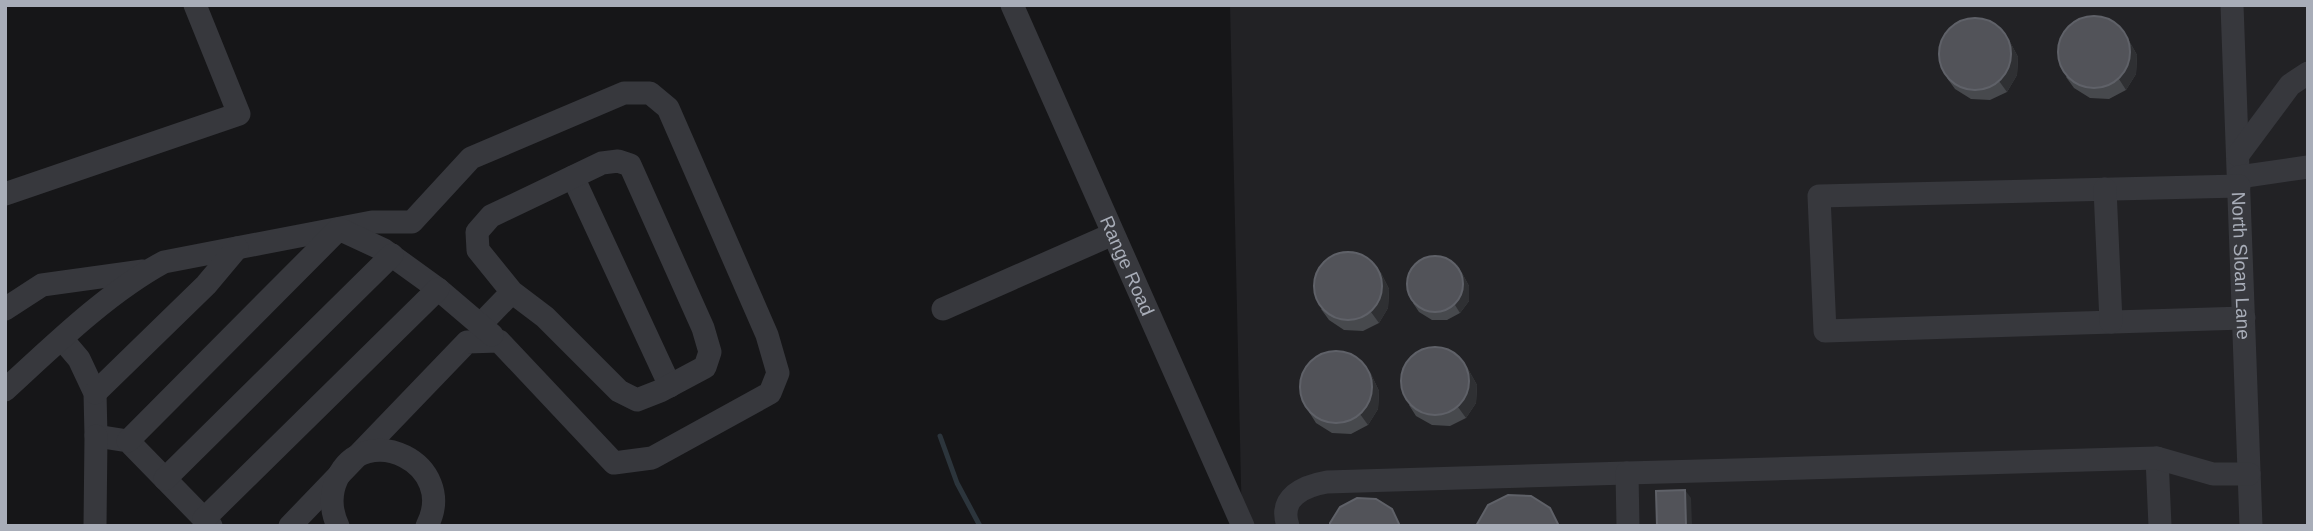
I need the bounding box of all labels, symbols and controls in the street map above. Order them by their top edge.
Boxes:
street label: North Sloan Lane [2228,191,2255,340]
street label: Range Road [1096,212,1159,319]

